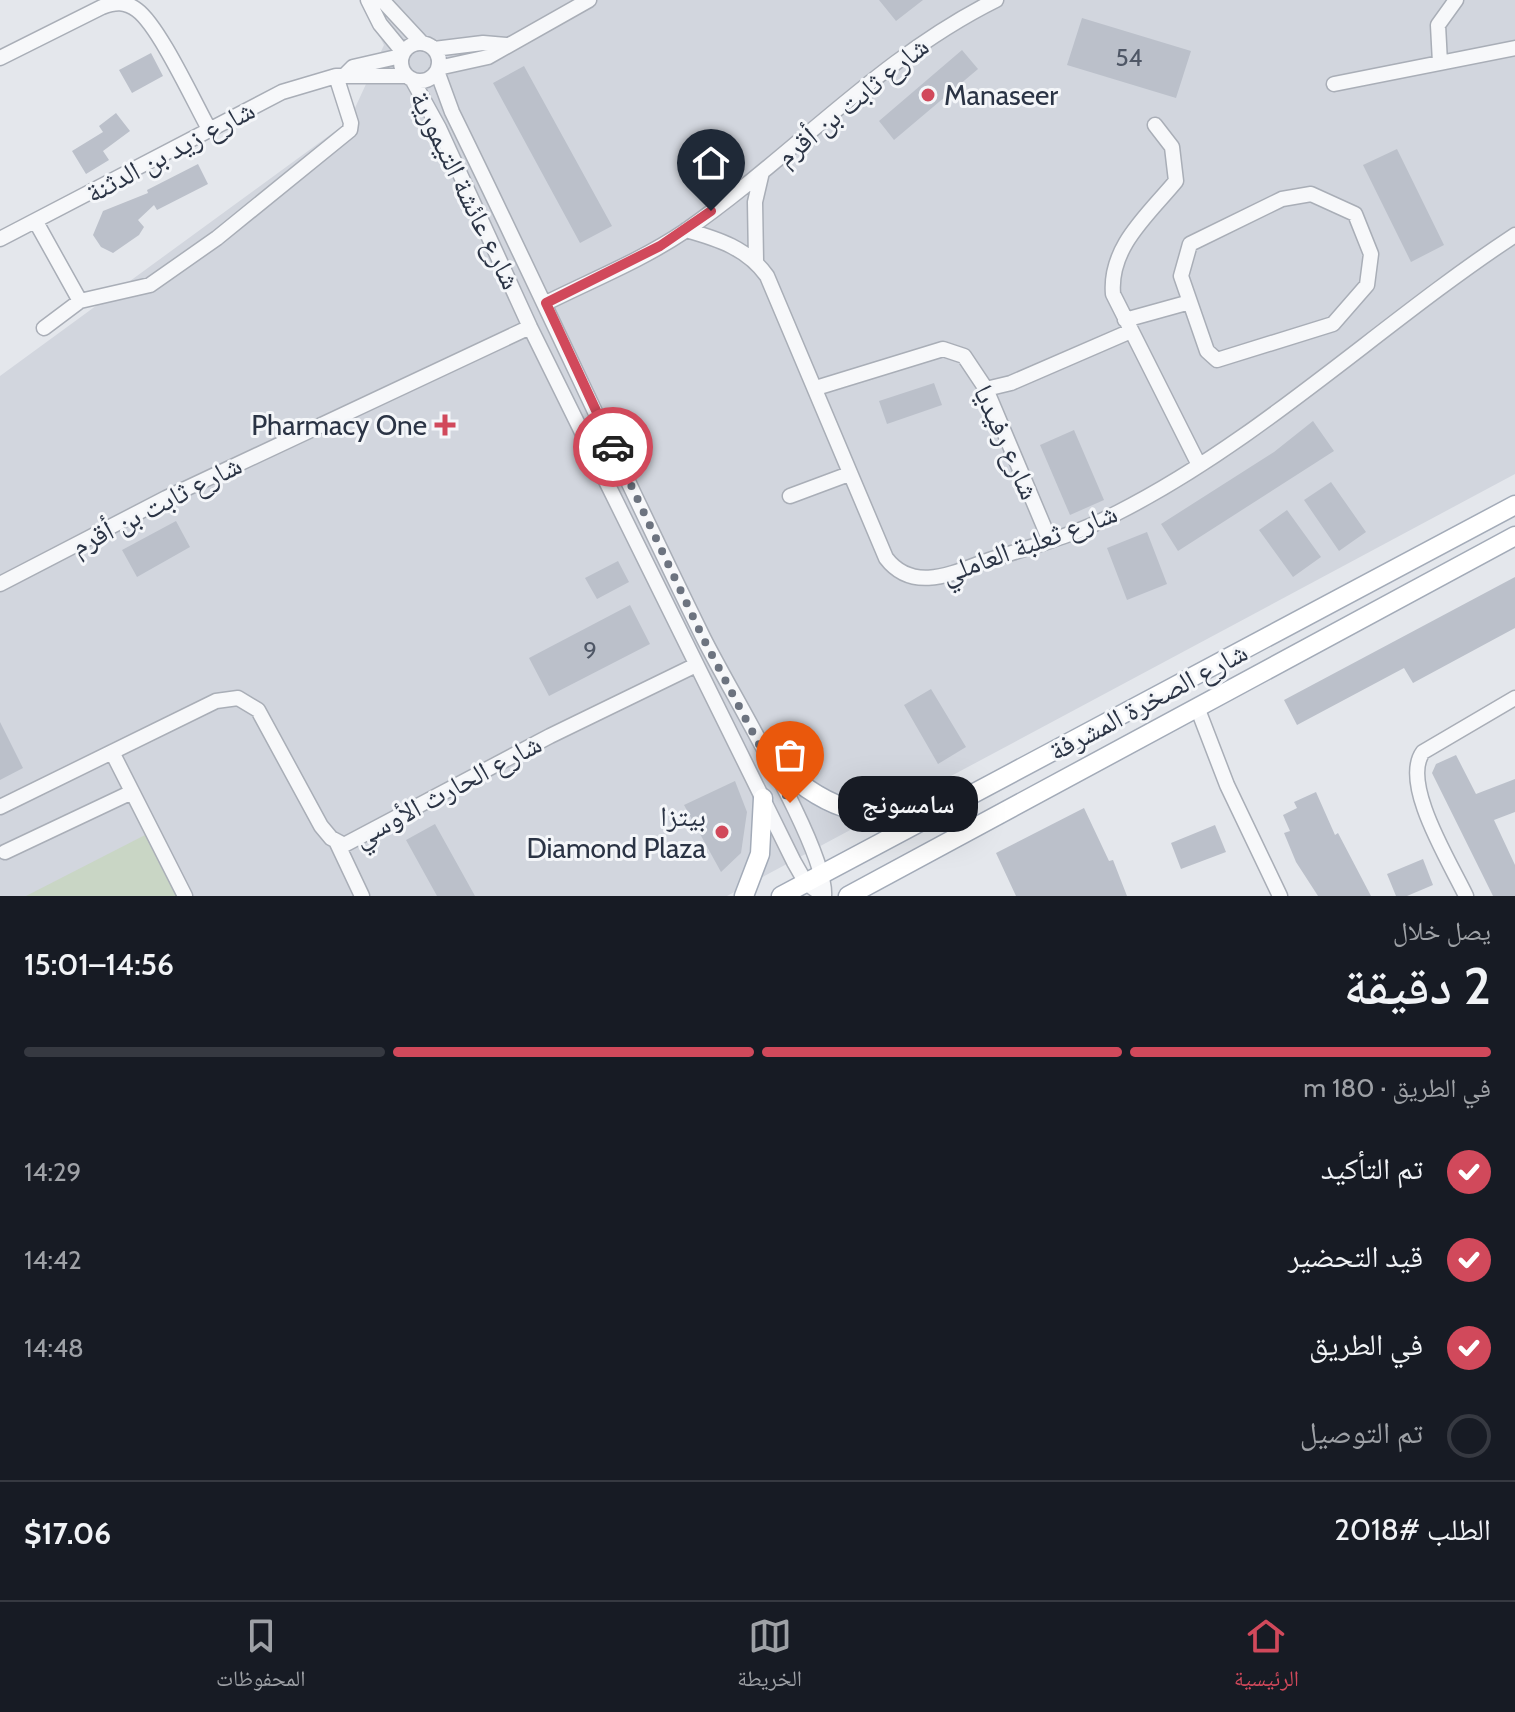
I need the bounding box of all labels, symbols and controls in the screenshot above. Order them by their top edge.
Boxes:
street label: شارع ثابت بن أقرم [769,29,937,175]
house number: 54 [1116,43,1143,72]
place label: Manaseer [944,78,1058,112]
street label: شارع عائشة التيمورية [402,85,529,295]
marker: Manaseer [919,86,937,104]
street label: شارع زيد بن الدثنة [80,92,261,211]
pin [677,129,745,211]
icon: home [689,141,733,185]
street label: شارع رفيديا [966,379,1047,505]
courier [573,407,653,487]
place label: Pharmacy One [251,408,427,442]
marker: Pharmacy One [434,414,456,436]
icon: car [591,425,635,469]
street label: شارع ثابت بن أقرم [65,447,248,564]
street label: شارع ثعلبة العاملي [936,495,1124,596]
street label: شارع الصخرة المشرفة [1043,634,1254,769]
house number: 9 [583,636,597,665]
pin [756,721,824,803]
street label: شارع الحارث الأوسي [347,726,550,859]
icon: bag [768,733,812,777]
callout: سامسونج [838,775,978,831]
text: سامسونج [862,788,954,820]
place label: بيتزا Diamond Plaza [526,799,707,865]
marker: بيتزا Diamond Plaza [713,823,731,841]
text: يصل خلال [1393,915,1491,947]
text: 14:56–15:01 [24,946,174,983]
text: 2 دقيقة [1344,954,1491,1017]
text: في الطريق · 180 m [1303,1072,1491,1104]
text: تم التأكيد [1321,1150,1423,1187]
icon: check [1447,1150,1491,1194]
text: 14:29 [24,1156,81,1188]
text: قيد التحضير [1288,1238,1423,1275]
icon: check [1447,1238,1491,1282]
text: 14:42 [24,1244,82,1276]
text: في الطريق [1309,1326,1423,1363]
icon: check [1447,1326,1491,1370]
text: 14:48 [24,1332,84,1364]
text: تم التوصيل [1300,1414,1423,1451]
text: الطلب #2018 [1334,1511,1491,1548]
text: $17.06 [24,1515,111,1552]
tab: المحفوظات [216,1614,305,1700]
tab: الخريطة [737,1614,802,1700]
tab: الرئيسية [1234,1614,1299,1700]

